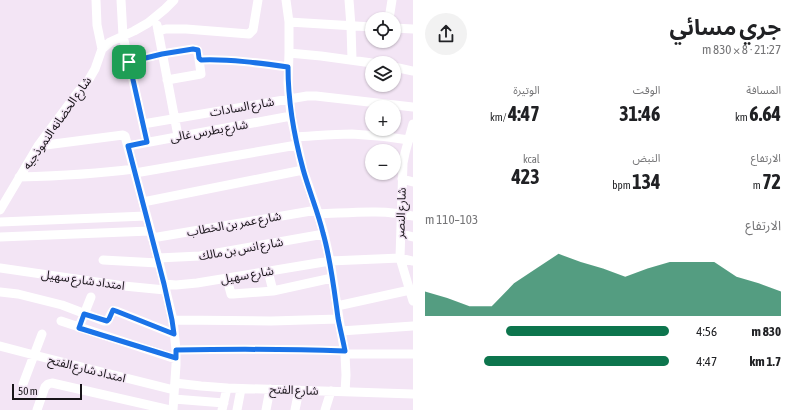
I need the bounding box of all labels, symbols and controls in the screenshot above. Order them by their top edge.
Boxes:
map controls [365,12,401,180]
button: locate [365,12,401,48]
button: share [425,13,467,55]
text: جري مسائي [669,14,781,40]
text: 21:27 · 8 × 830 m [702,42,781,57]
pin [112,45,146,79]
icon: arrive [118,51,140,73]
button: layers [365,56,401,92]
street label: شارع الحضانه النموذجيه [20,74,96,173]
text: الوتيرة [513,84,540,96]
text: الوقت [633,84,660,96]
text: المسافة [746,84,781,96]
street label: شارع السادات [209,94,276,122]
button: + [365,100,401,136]
text: 4:47 [508,102,540,125]
text: 31:46 [619,102,660,125]
text: 6.64 [749,102,781,125]
text: /km [490,111,508,123]
text: km [735,111,749,123]
street label: شارع بطرس غالى [169,117,249,147]
button: − [365,144,401,180]
text: النبض [632,152,660,164]
text: الارتفاع [751,152,781,164]
text: kcal [523,153,540,165]
text: 423 [511,165,540,188]
text: 134 [632,170,660,193]
text: 72 [762,170,781,193]
text: bpm [612,179,632,191]
text: m [753,179,762,191]
street label: شارع النصر [393,187,411,240]
street label: شارع عمر بن الخطاب [186,209,283,241]
text: 103–110 m [425,212,478,227]
text: الارتفاع [745,218,781,233]
street label: شارع انس بن مالك [198,235,285,265]
street label: شارع سهيل [219,263,275,289]
street label: امتداد شارع سهيل [40,267,126,295]
text: 4:56 [696,324,717,339]
text: 830 m [752,324,781,339]
street label: امتداد شارع الفتح [46,353,127,387]
text: 4:47 [696,354,717,369]
text: 1.7 km [750,354,781,369]
scale bar [12,382,82,401]
street label: شارع الفتح [269,382,319,400]
text: 50 m [18,385,38,397]

